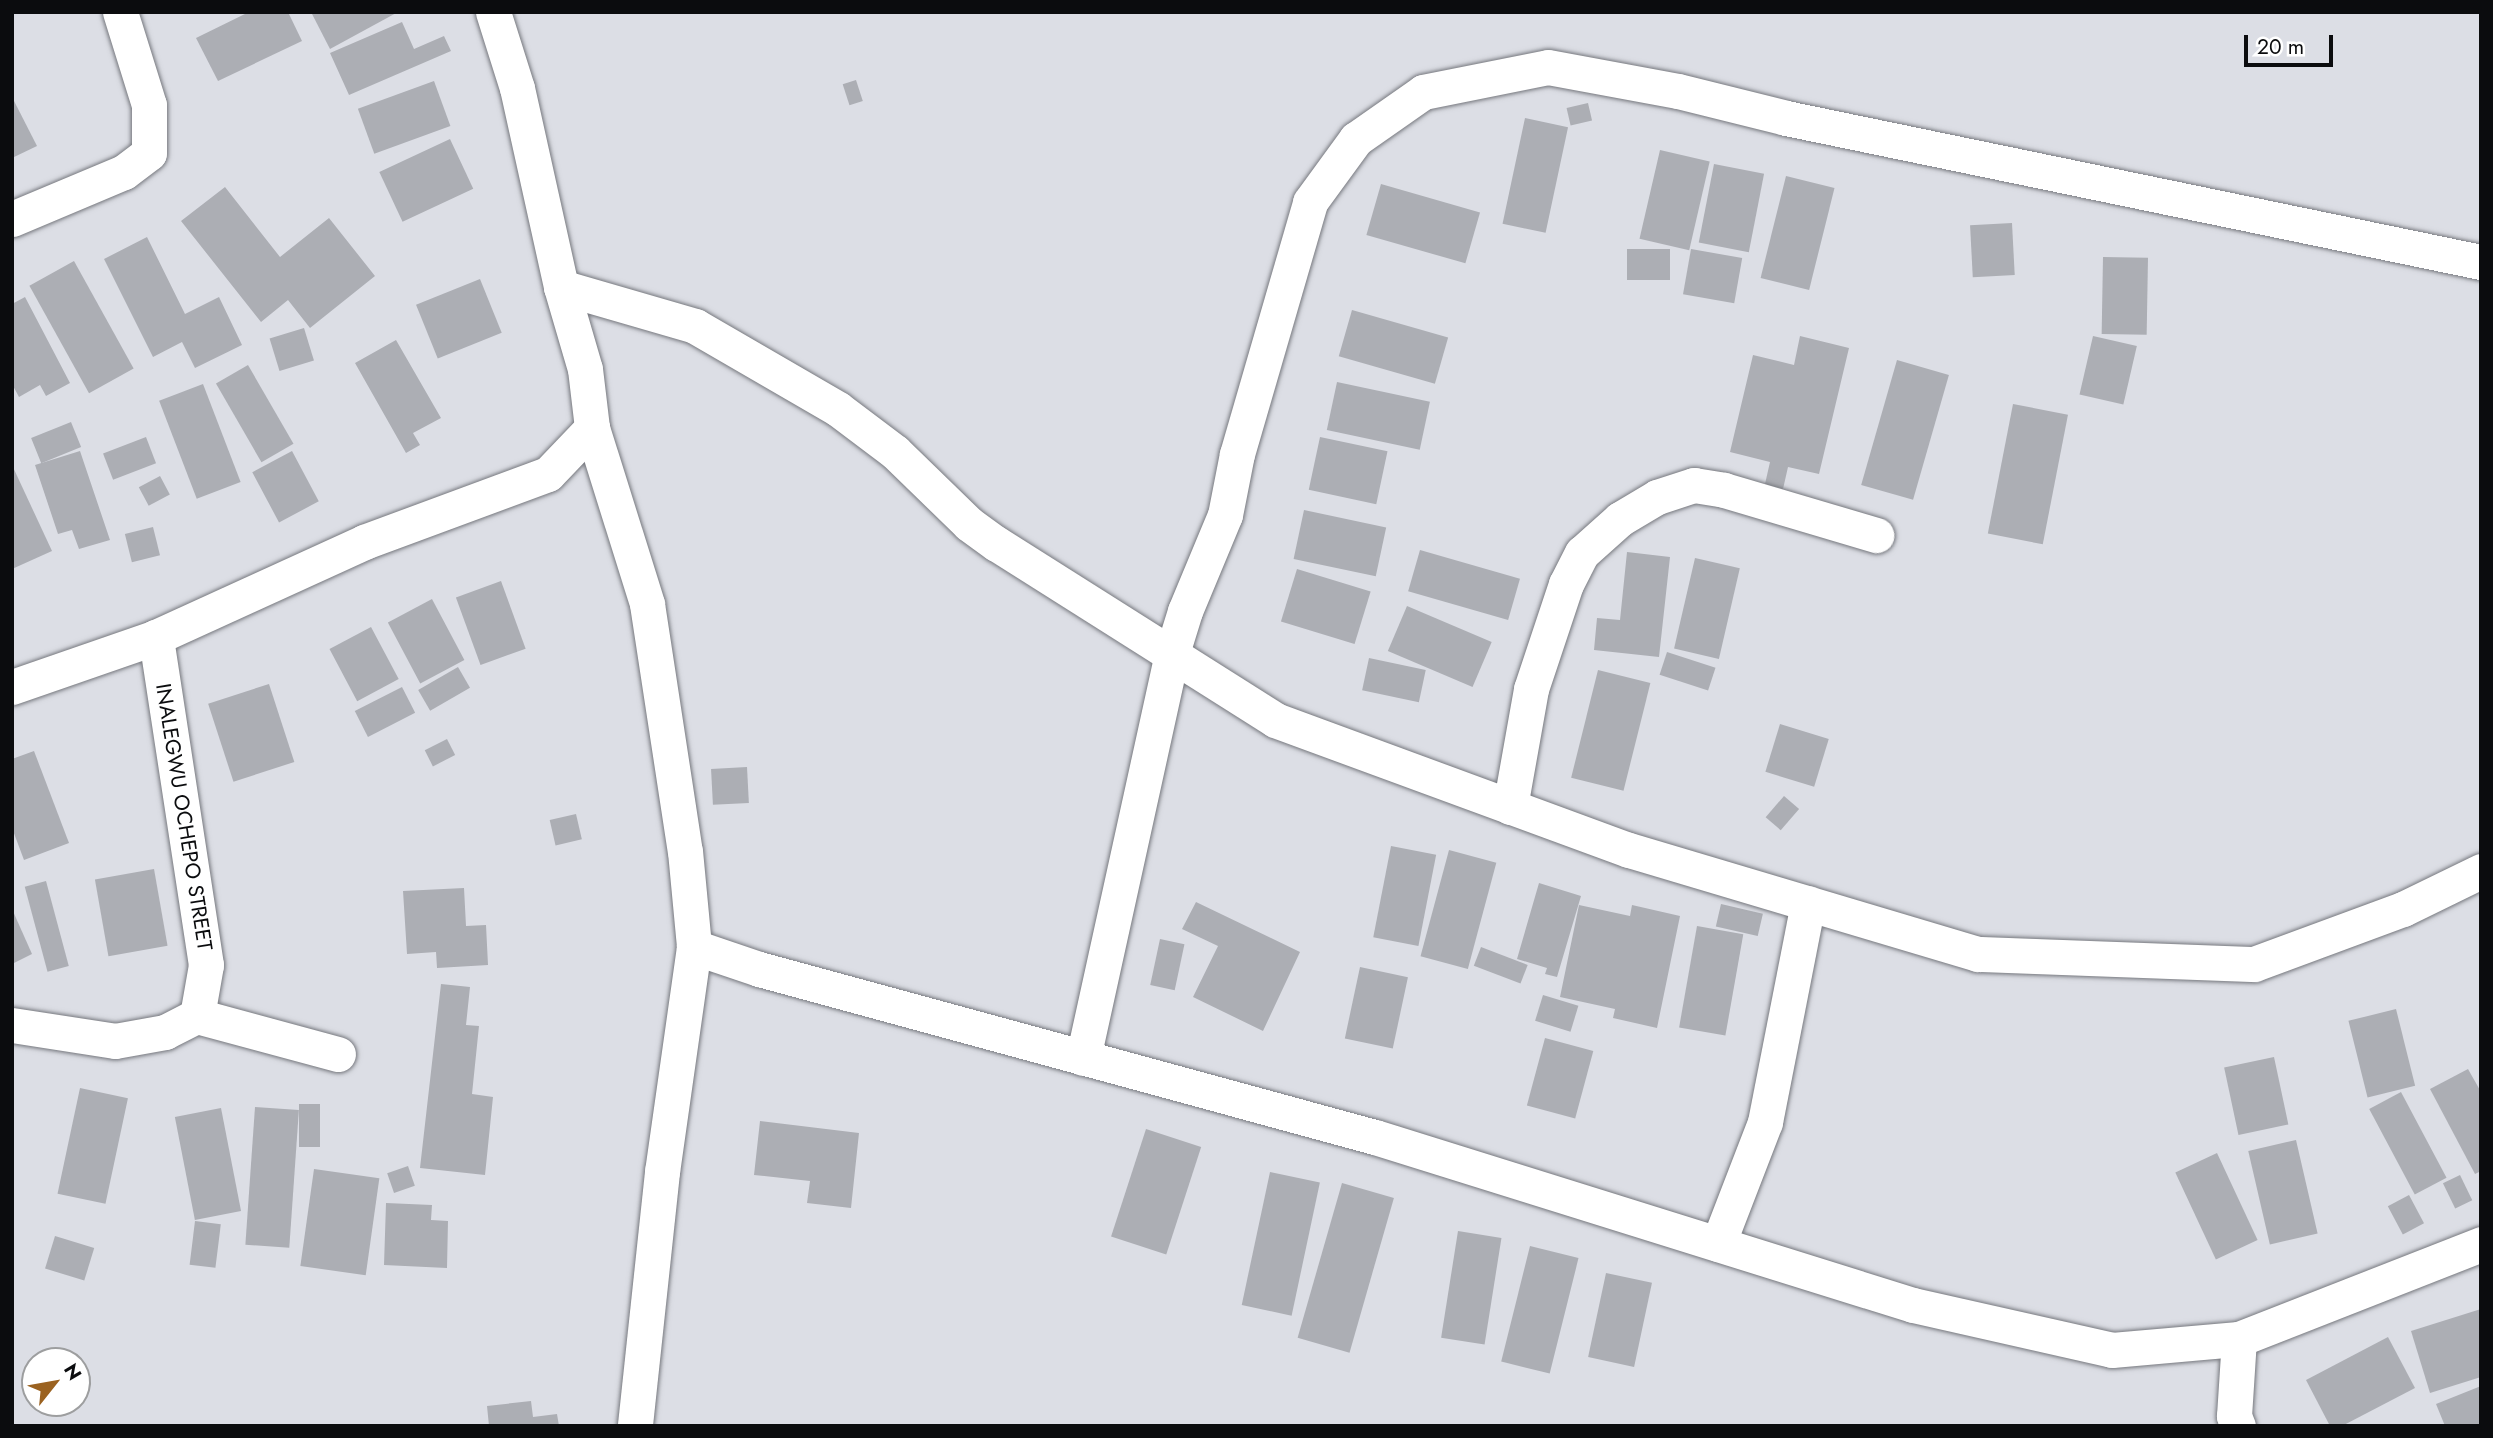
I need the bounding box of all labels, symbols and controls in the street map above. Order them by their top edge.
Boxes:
scale bar [2248,21,2337,65]
text: 20 m [2257,32,2304,62]
street label: INALEGWU OCHEPO STREET [150,682,218,952]
north arrow [21,1347,91,1417]
text: N [57,1359,88,1385]

